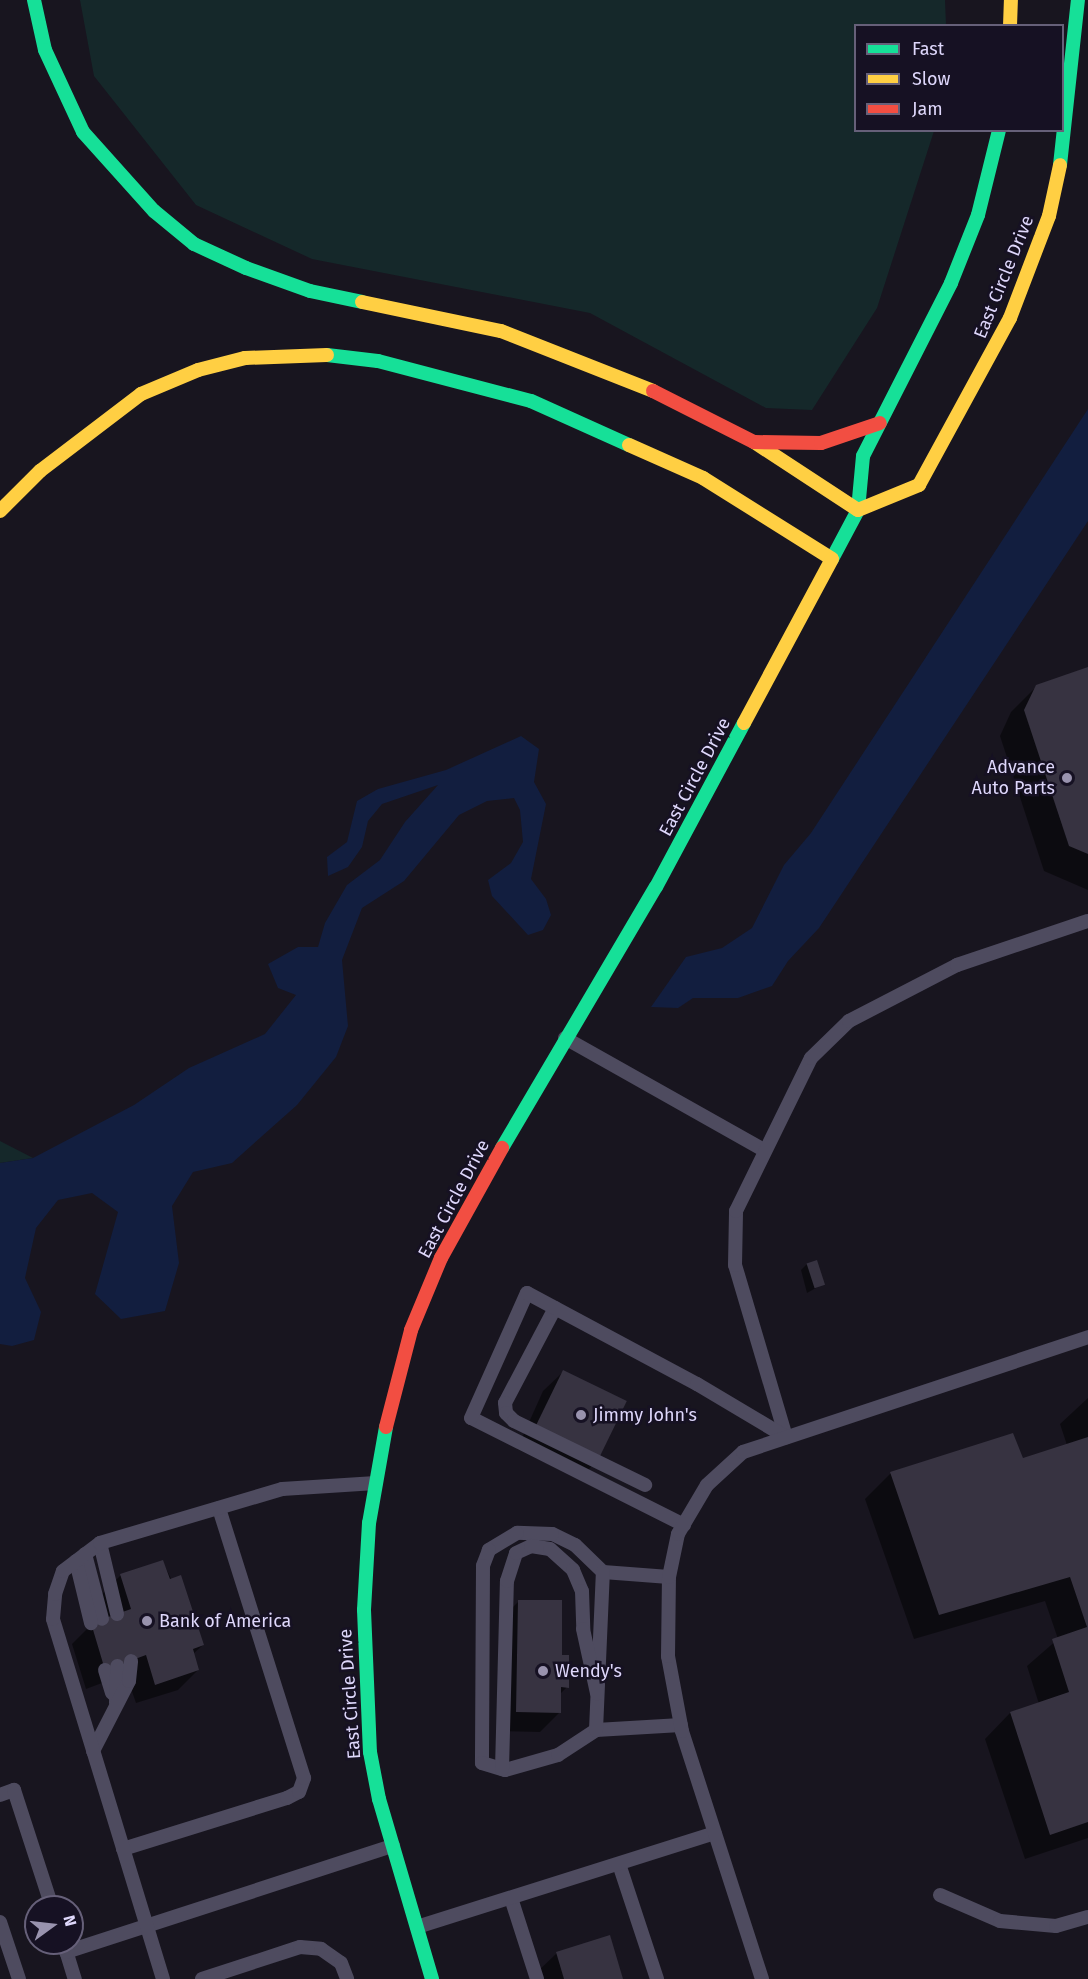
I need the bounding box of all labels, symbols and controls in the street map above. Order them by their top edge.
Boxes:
legend [854,24,1064,132]
text: Fast [912,38,944,60]
text: Slow [912,68,950,90]
text: Jam [912,98,943,120]
street label: East Circle Drive [969,212,1039,342]
street label: East Circle Drive [655,714,735,840]
place label: Advance Auto Parts [972,757,1055,800]
marker: Advance Auto Parts [1060,771,1074,785]
street label: East Circle Drive [414,1136,494,1262]
place label: Jimmy John's [593,1404,697,1426]
marker: Jimmy John's [574,1408,588,1422]
place label: Bank of America [159,1610,291,1632]
marker: Bank of America [140,1614,154,1628]
street label: East Circle Drive [335,1628,365,1760]
place label: Wendy's [555,1660,622,1682]
marker: Wendy's [536,1664,550,1678]
north arrow [24,1895,84,1955]
text: N [59,1913,80,1928]

